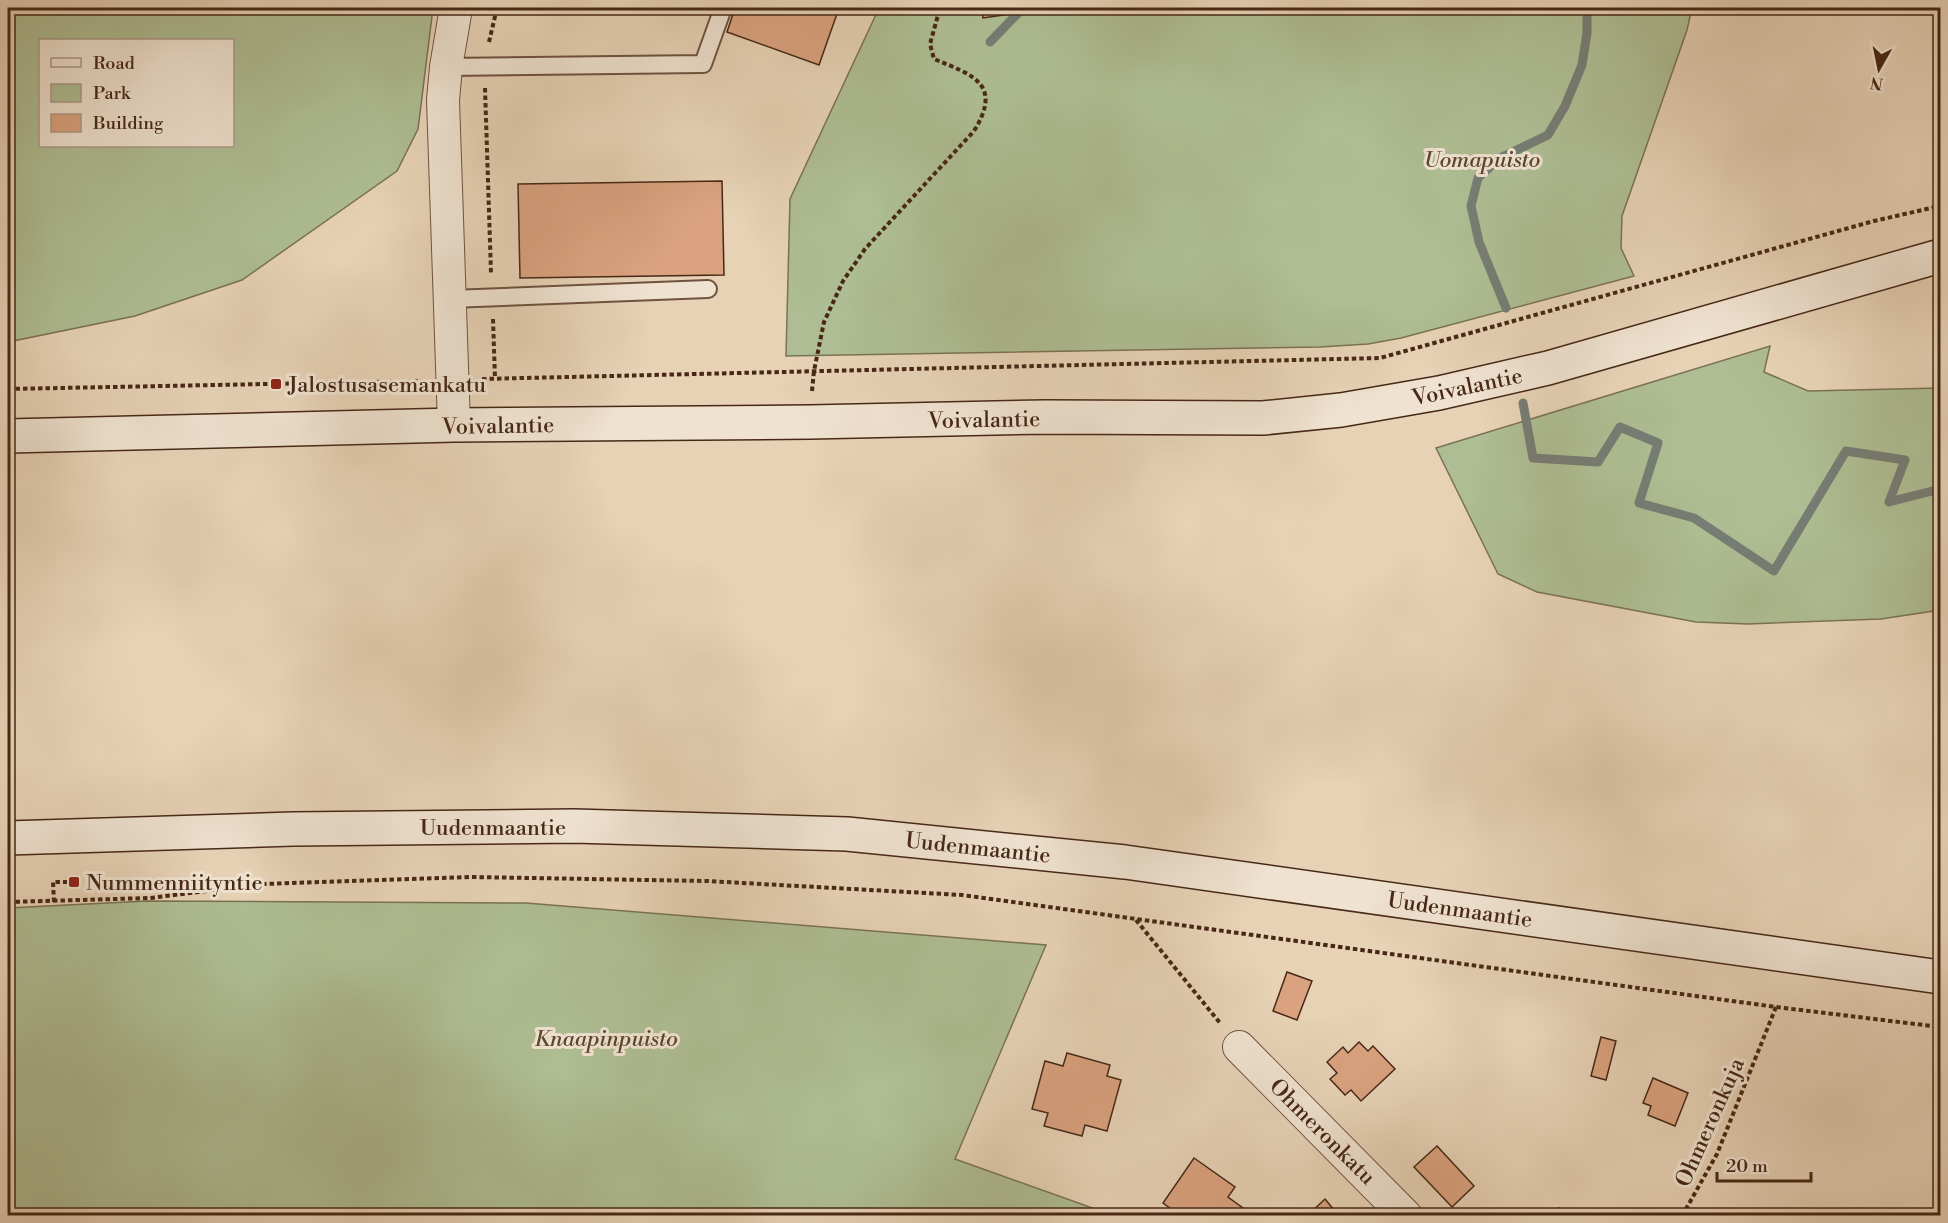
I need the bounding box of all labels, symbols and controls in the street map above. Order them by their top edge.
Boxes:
legend [39,39,234,147]
north arrow [1849,39,1909,99]
text: Road [93,52,136,75]
text: N [1869,72,1885,94]
text: Park [93,82,132,105]
text: Building [92,112,164,135]
park label: Uomapuisto [1424,147,1540,174]
street label: Voivalantie [1409,363,1525,413]
place label: Jalostusasemankatu [287,372,487,399]
marker: Jalostusasemankatu [269,377,283,391]
street label: Voivalantie [927,406,1040,435]
street label: Voivalantie [441,412,554,441]
street label: Uudenmaantie [420,815,566,842]
street label: Uudenmaantie [904,827,1052,870]
place label: Nummenniityntie [86,870,263,897]
marker: Nummenniityntie [67,875,81,889]
street label: Uudenmaantie [1385,887,1534,934]
park label: Knaapinpuisto [534,1026,678,1053]
street label: Ohmeronkuja [1670,1053,1751,1191]
street label: Ohmeronkatu [1263,1073,1381,1191]
scale bar [1717,1145,1812,1183]
text: 20 m [1726,1155,1768,1178]

